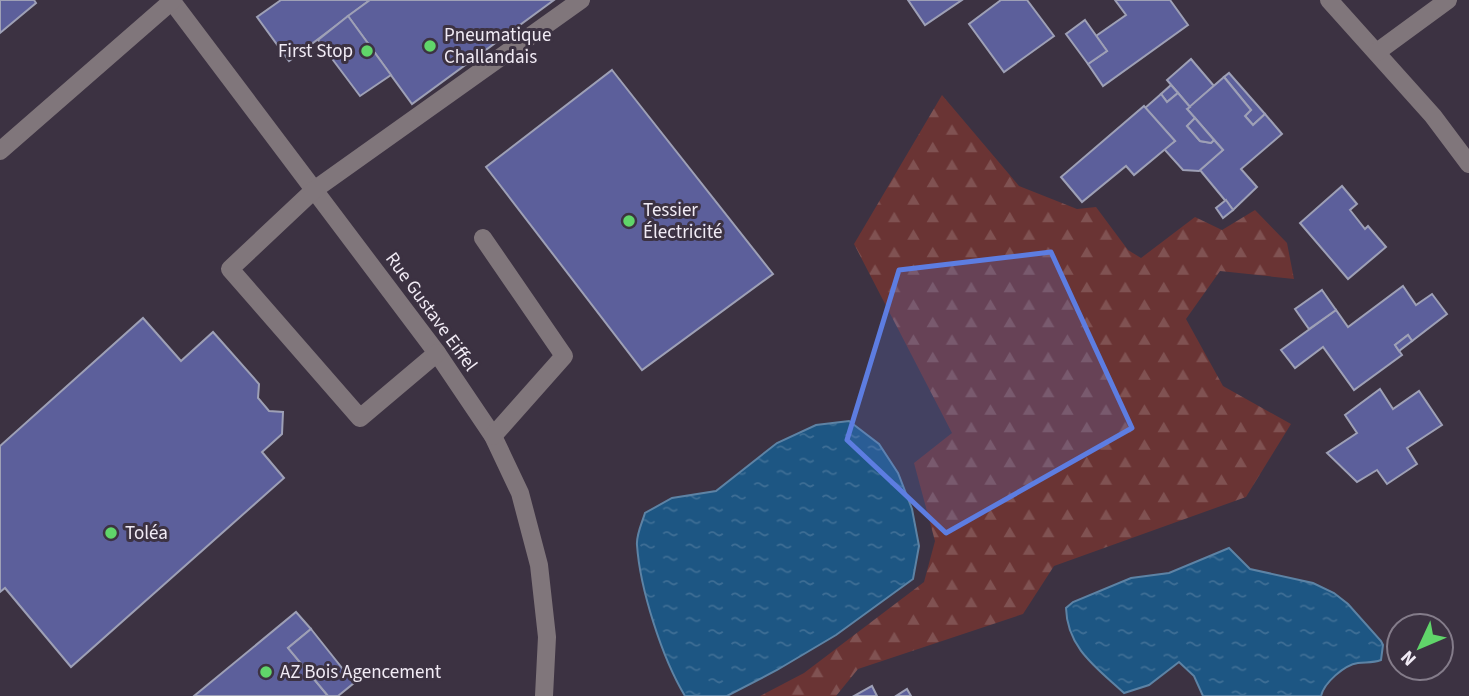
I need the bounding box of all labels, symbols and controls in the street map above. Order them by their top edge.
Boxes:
place label: Pneumatique Challandais [444,22,551,71]
place label: First Stop [278,38,353,65]
marker: Pneumatique Challandais [422,38,438,54]
marker: First Stop [359,43,375,59]
place label: Tessier Électricité [643,197,722,246]
marker: Tessier Électricité [621,213,637,229]
street label: Rue Gustave Eiffel [379,247,484,377]
place label: Toléa [125,520,168,547]
marker: Toléa [103,525,119,541]
north arrow [1385,612,1455,682]
text: N [1395,644,1423,672]
place label: AZ Bois Agencement [280,659,442,686]
marker: AZ Bois Agencement [258,664,274,680]

